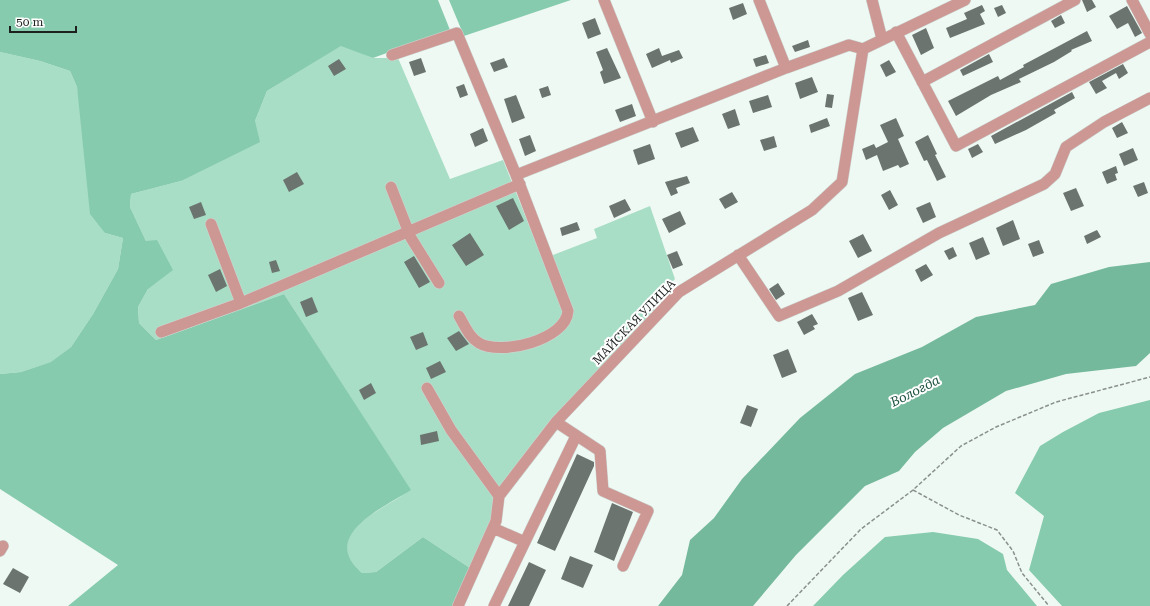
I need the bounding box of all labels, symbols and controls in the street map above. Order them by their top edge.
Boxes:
scale bar [10,8,76,34]
text: 50 m [16,15,43,29]
street label: МАЙСКАЯ УЛИЦА [590,276,679,367]
water label: Вологда [887,372,942,410]

